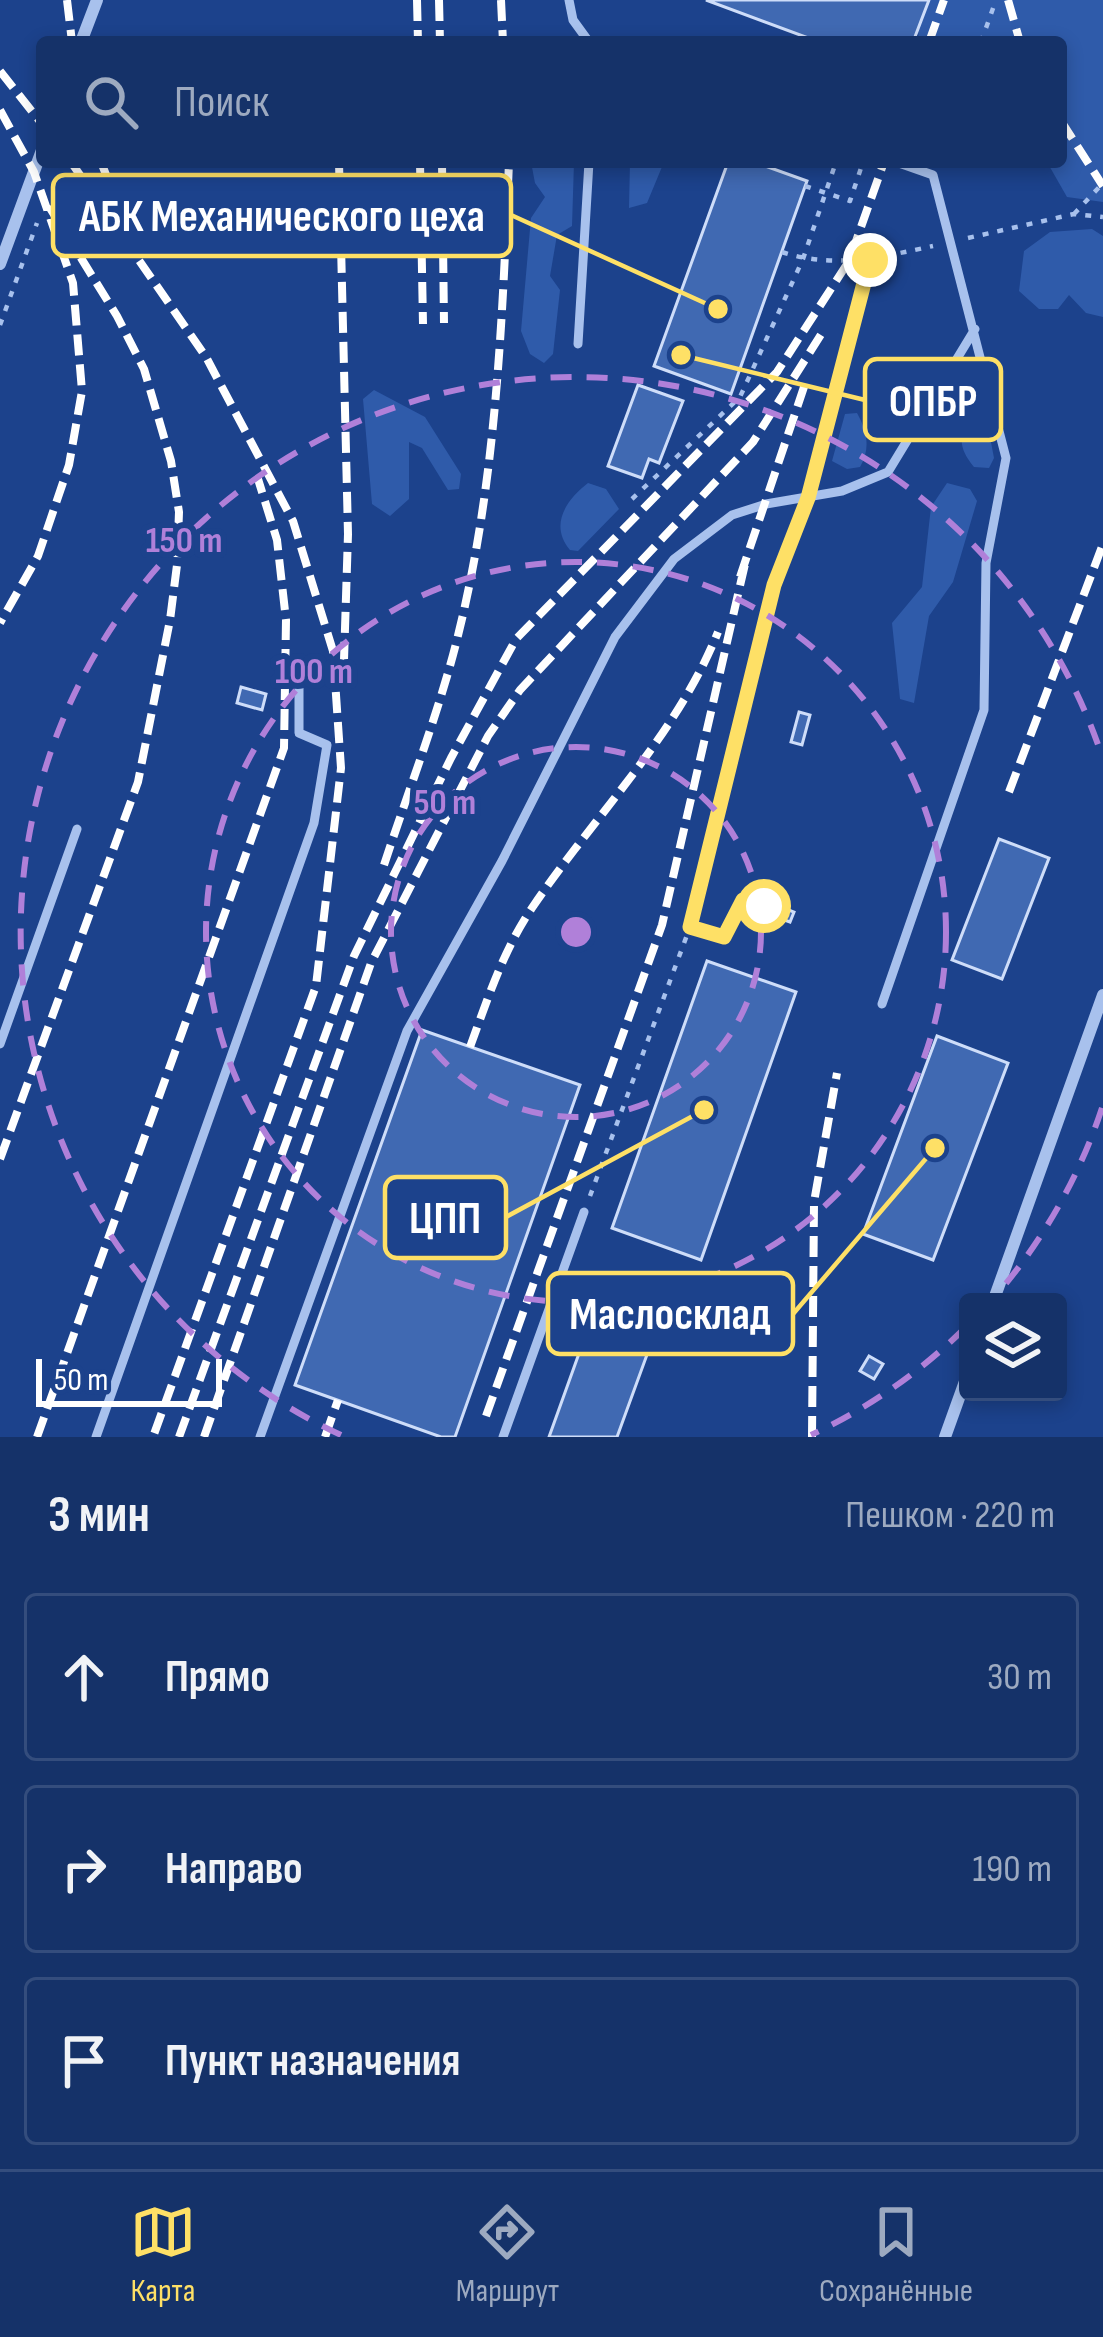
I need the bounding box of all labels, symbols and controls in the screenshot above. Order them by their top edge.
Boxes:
search box [36,36,1067,168]
icon: search [78,69,144,135]
text: Поиск [174,75,269,130]
callout: АБК Механического цеха [53,175,511,256]
text: АБК Механического цеха [78,190,485,245]
route end [843,233,897,287]
callout: ОПБР [865,359,1001,440]
text: ОПБР [889,375,977,430]
text: 150 m [146,520,222,563]
text: 100 m [275,651,353,694]
text: 50 m [414,782,476,825]
route start [737,879,791,933]
centre of rings [555,911,597,953]
callout: ЦПП [385,1177,506,1258]
text: ЦПП [409,1192,481,1247]
callout: Маслосклад [548,1273,793,1354]
text: Маслосклад [569,1288,771,1343]
map controls [959,1293,1067,1401]
button: layers [959,1293,1067,1401]
scale bar [36,1353,222,1406]
text: 50 m [54,1360,108,1400]
text: 3 мин [48,1485,150,1546]
text: Пешком · 220 m [845,1492,1055,1539]
icon: ahead [51,1644,117,1710]
text: Прямо [165,1650,270,1705]
text: 30 m [987,1654,1052,1701]
icon: right [51,1836,117,1902]
text: Направо [165,1842,303,1897]
text: 190 m [972,1846,1052,1893]
icon: arrive [51,2028,117,2094]
text: Пункт назначения [165,2034,460,2089]
tab: Карта [130,2199,196,2311]
tab: Маршрут [456,2199,559,2311]
tab: Сохранённые [819,2199,973,2311]

